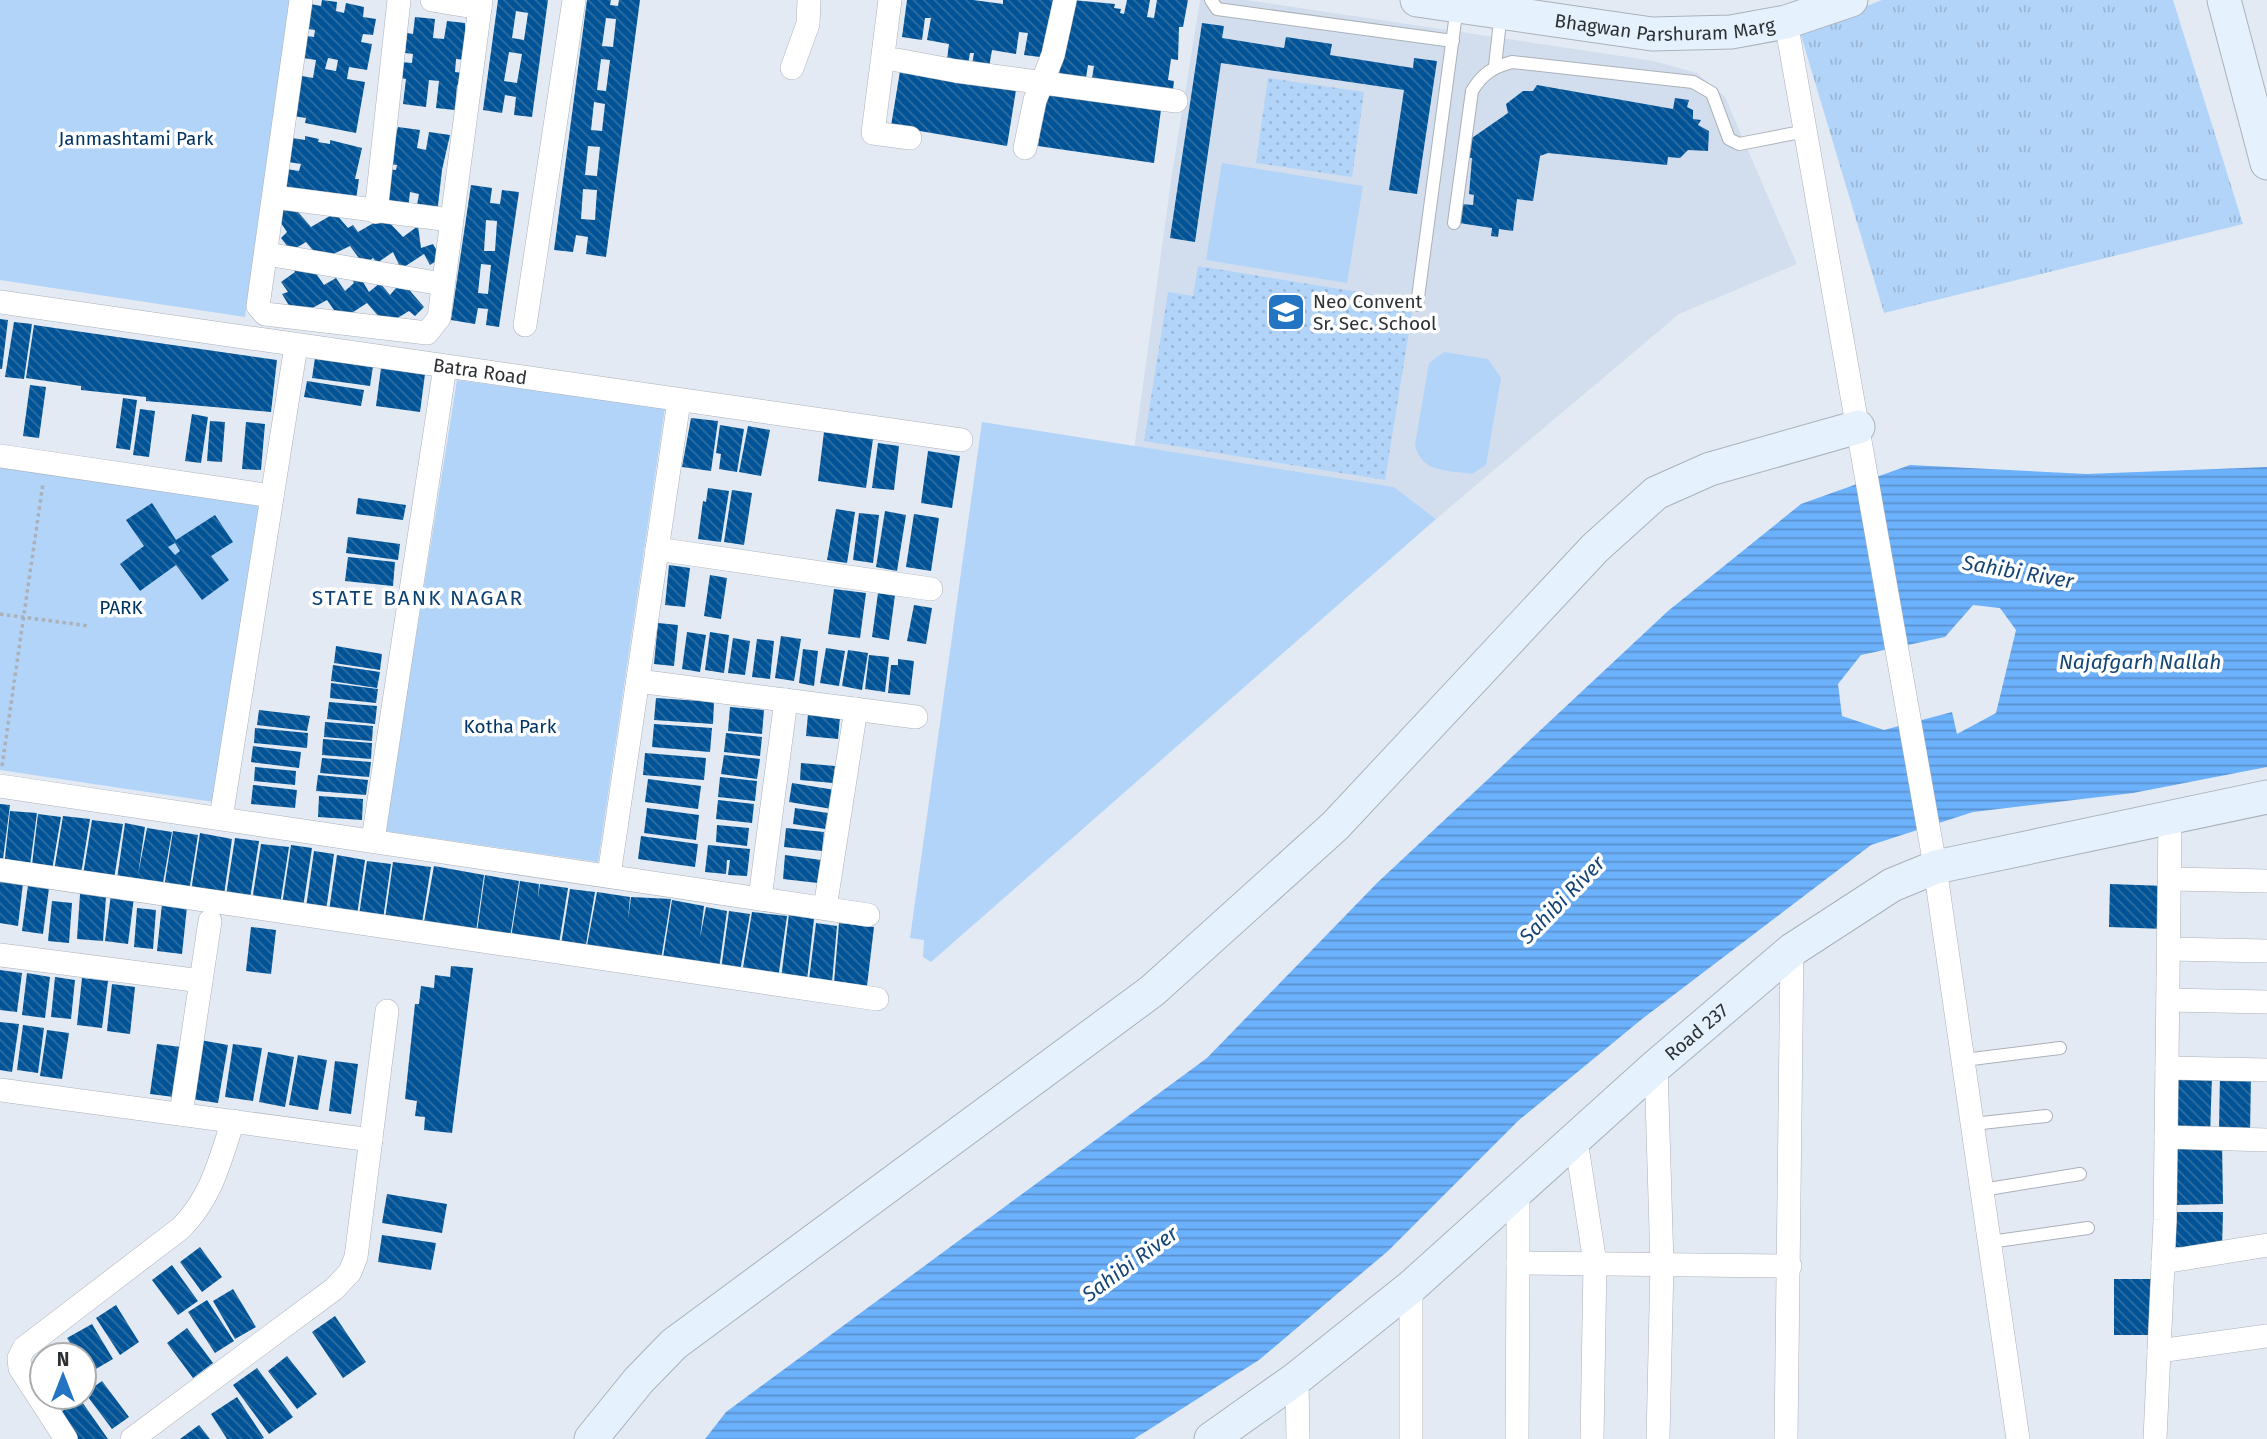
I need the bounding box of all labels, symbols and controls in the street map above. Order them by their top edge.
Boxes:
street label: Bhagwan Parshuram Marg [1553,9,1777,47]
park label: Janmashtami Park [59,127,214,150]
place label: Neo Convent Sr. Sec. School [1313,290,1437,335]
school or university icon: Neo Convent Sr. Sec. School [1265,291,1307,333]
street label: Batra Road [432,353,528,390]
water label: Sahibi River [1960,549,2076,595]
district label: STATE BANK NAGAR [312,585,524,611]
park label: PARK [99,596,144,619]
water label: Najafgarh Nallah [2059,649,2221,675]
park label: Kotha Park [464,715,557,738]
water label: Sahibi River [1513,850,1611,950]
street label: Road 237 [1660,999,1733,1066]
water label: Sahibi River [1076,1220,1184,1308]
north arrow [28,1341,98,1411]
text: N [57,1348,69,1371]

